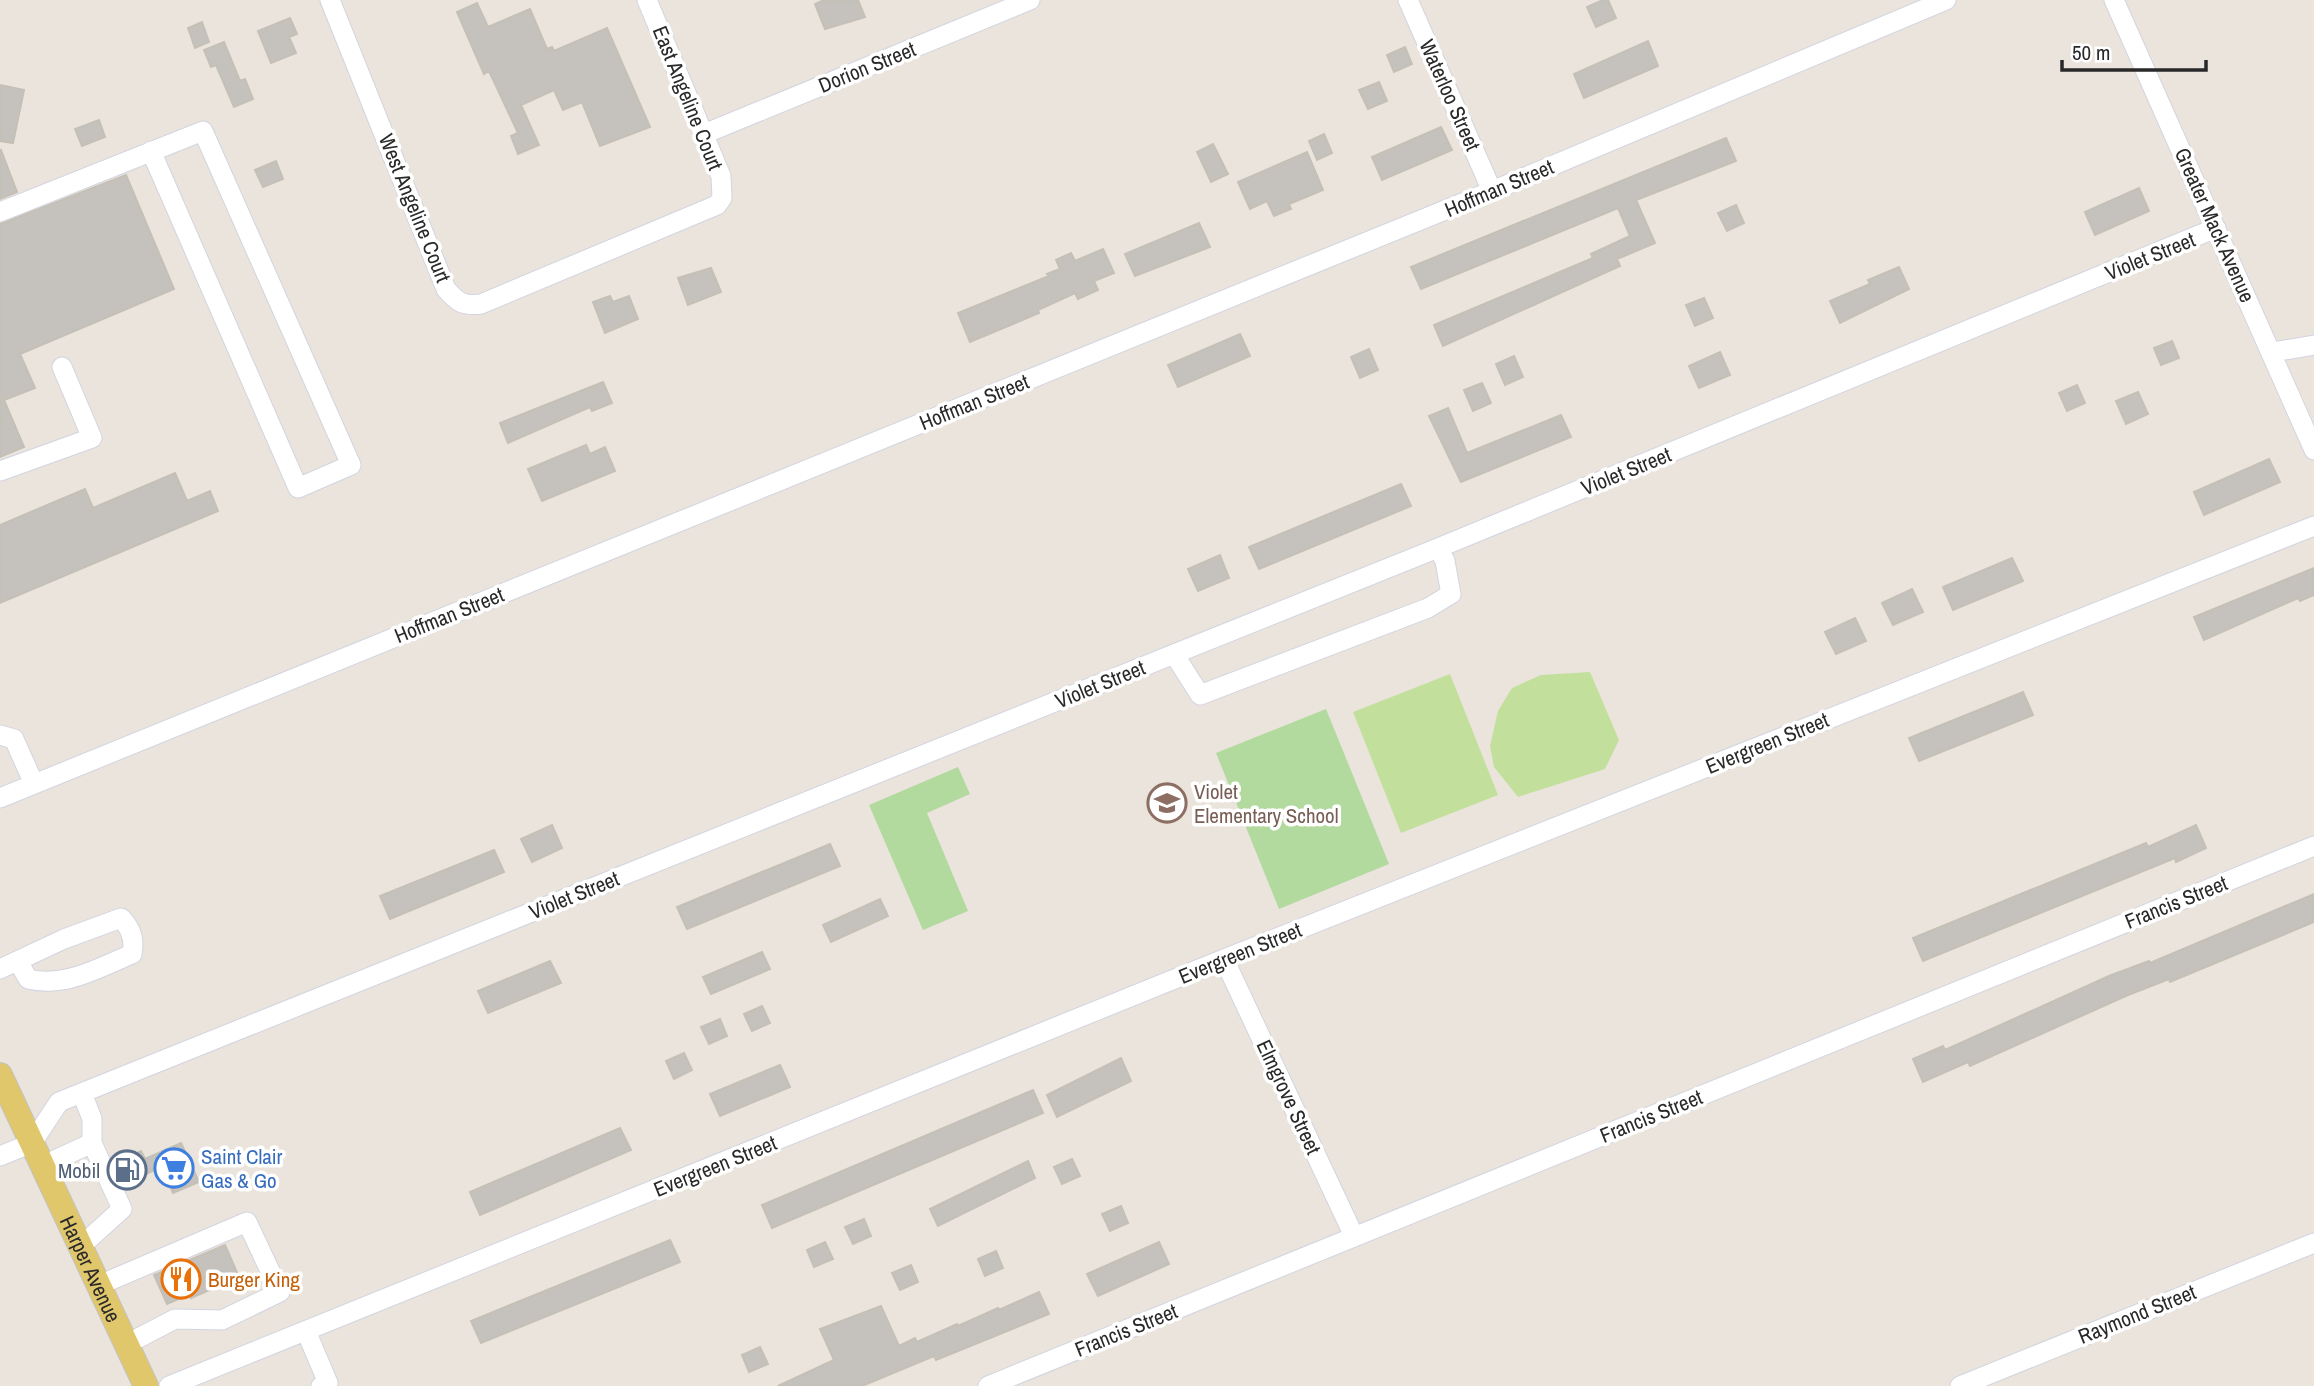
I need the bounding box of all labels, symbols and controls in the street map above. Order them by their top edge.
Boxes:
street label: East Angeline Court [646,22,730,175]
scale bar [2062,28,2206,72]
street label: Dorion Street [814,34,920,100]
street label: Waterloo Street [1413,35,1488,155]
text: 50 m [2072,38,2110,67]
street label: West Angeline Court [372,129,458,287]
street label: Greater Mack Avenue [2168,143,2262,307]
street label: Hoffman Street [1440,152,1558,224]
street label: Violet Street [2101,225,2199,287]
street label: Hoffman Street [915,367,1033,437]
street label: Violet Street [1577,440,1675,502]
street label: Hoffman Street [390,580,508,650]
street label: Violet Street [1051,653,1149,715]
street label: Evergreen Street [1701,705,1833,781]
place label: Violet Elementary School [1194,777,1339,830]
school or university icon: Violet Elementary School [1146,782,1188,824]
street label: Violet Street [525,864,623,926]
street label: Francis Street [2120,868,2232,936]
street label: Evergreen Street [1174,915,1306,991]
street label: Elmgrove Street [1250,1035,1328,1159]
street label: Francis Street [1595,1082,1707,1150]
street label: Evergreen Street [649,1128,781,1204]
place label: Saint Clair Gas & Go [201,1142,283,1195]
supermarket icon: Saint Clair Gas & Go [153,1147,195,1189]
fuel station icon: Mobil [106,1149,148,1191]
place label: Mobil [58,1156,100,1185]
street label: Harper Avenue [53,1211,128,1327]
restaurant icon: Burger King [160,1258,202,1300]
place label: Burger King [208,1265,300,1294]
street label: Raymond Street [2074,1277,2200,1351]
street label: Francis Street [1070,1296,1182,1364]

